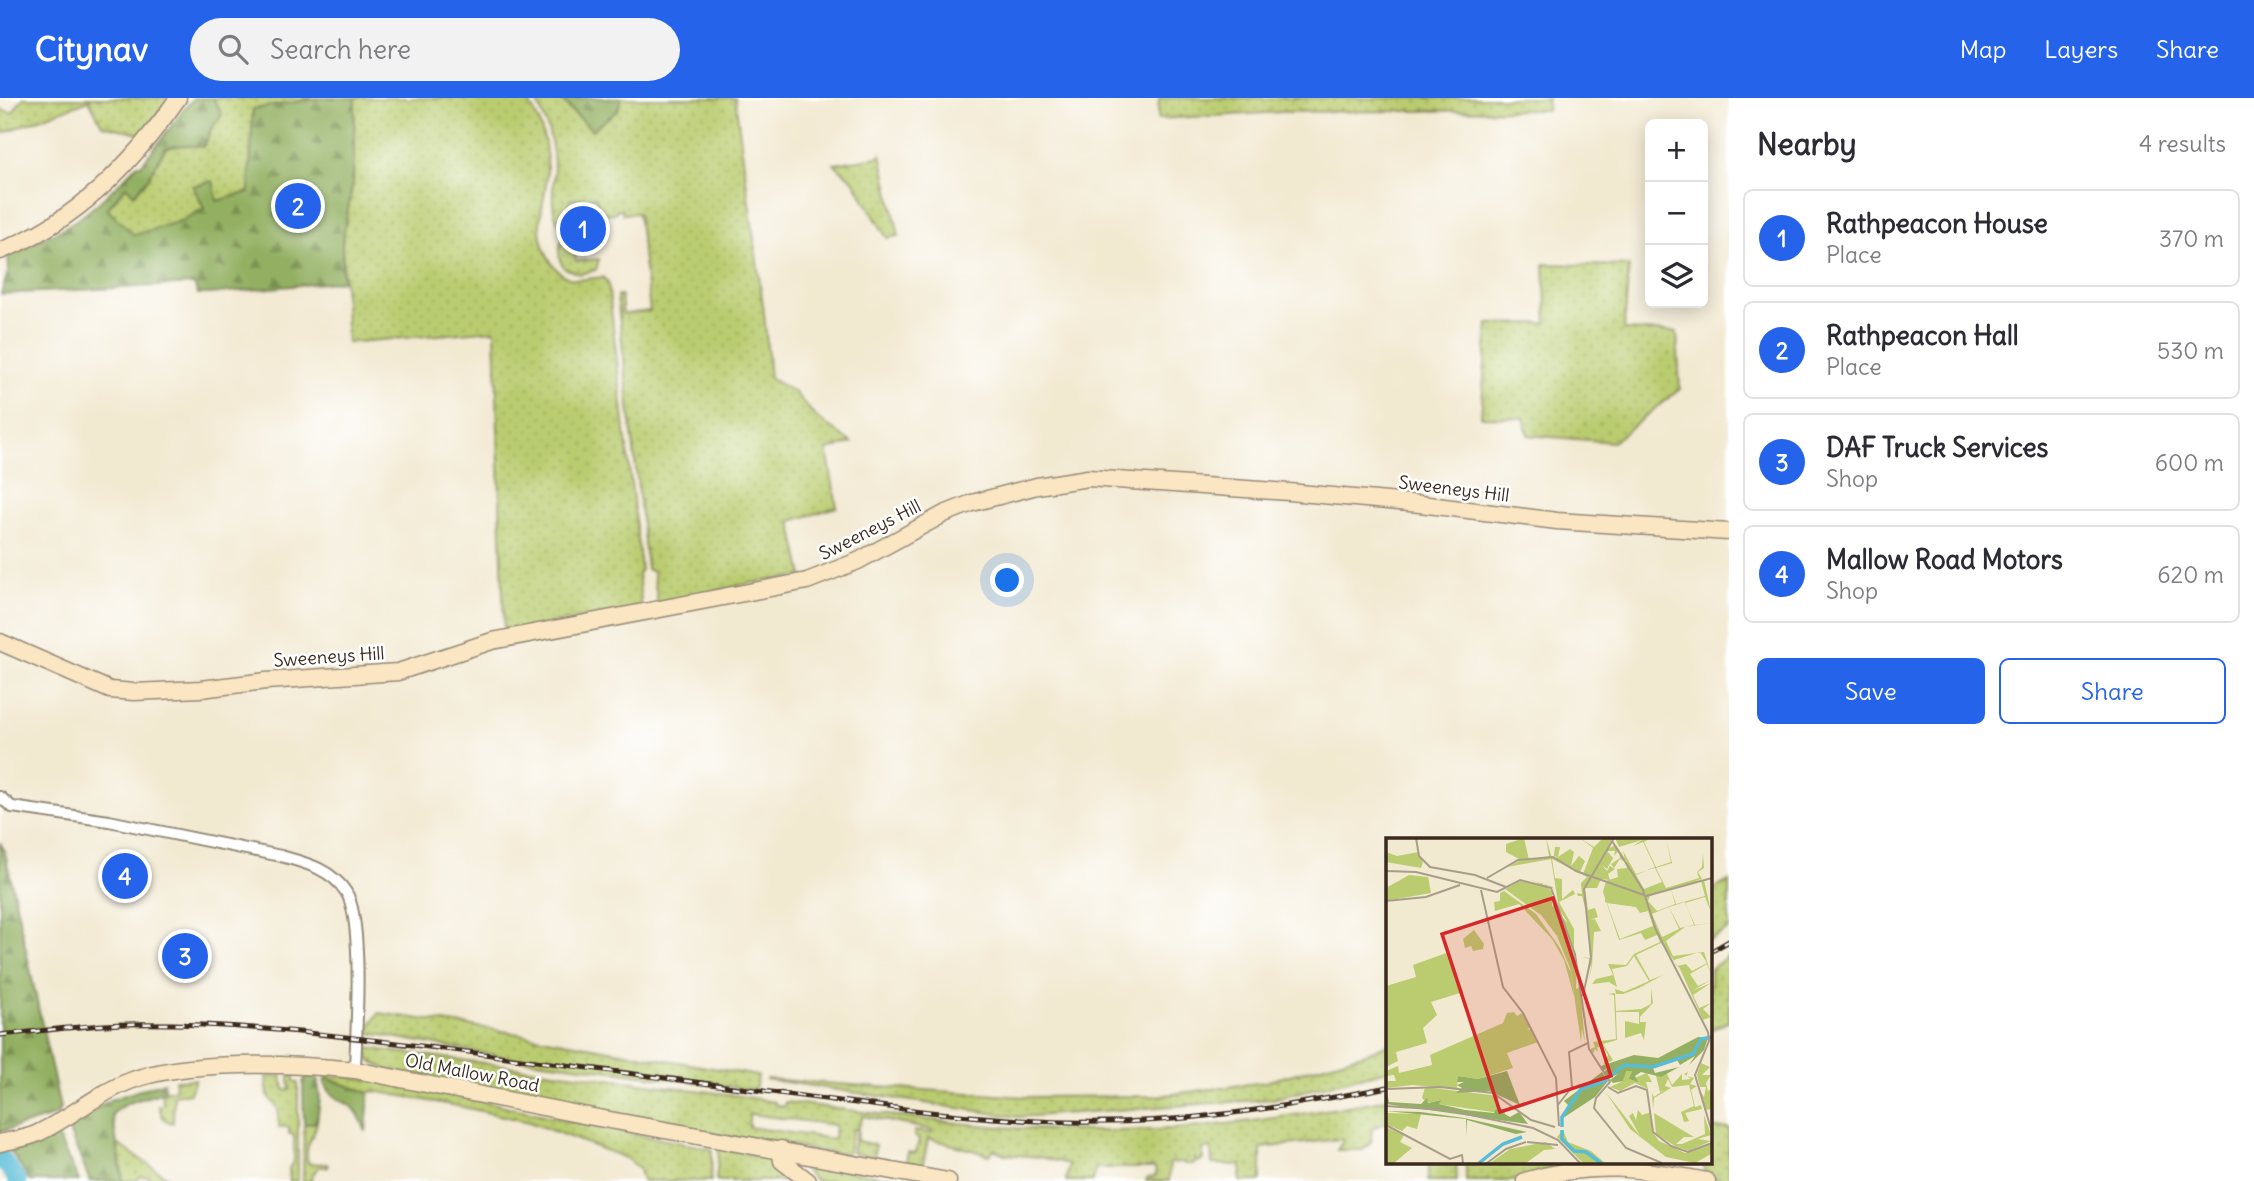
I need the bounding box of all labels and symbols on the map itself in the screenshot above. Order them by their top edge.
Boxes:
pin: 2 [275,180,321,232]
pin: 1 [560,203,606,255]
street label: Sweeneys Hill [1397,470,1511,507]
street label: Sweeneys Hill [815,494,925,565]
your location [990,563,1024,597]
street label: Sweeneys Hill [273,641,385,672]
inset map [1386,838,1712,1164]
pin: 4 [102,850,148,902]
pin: 3 [162,930,208,982]
street label: Old Mallow Road [403,1048,542,1097]

